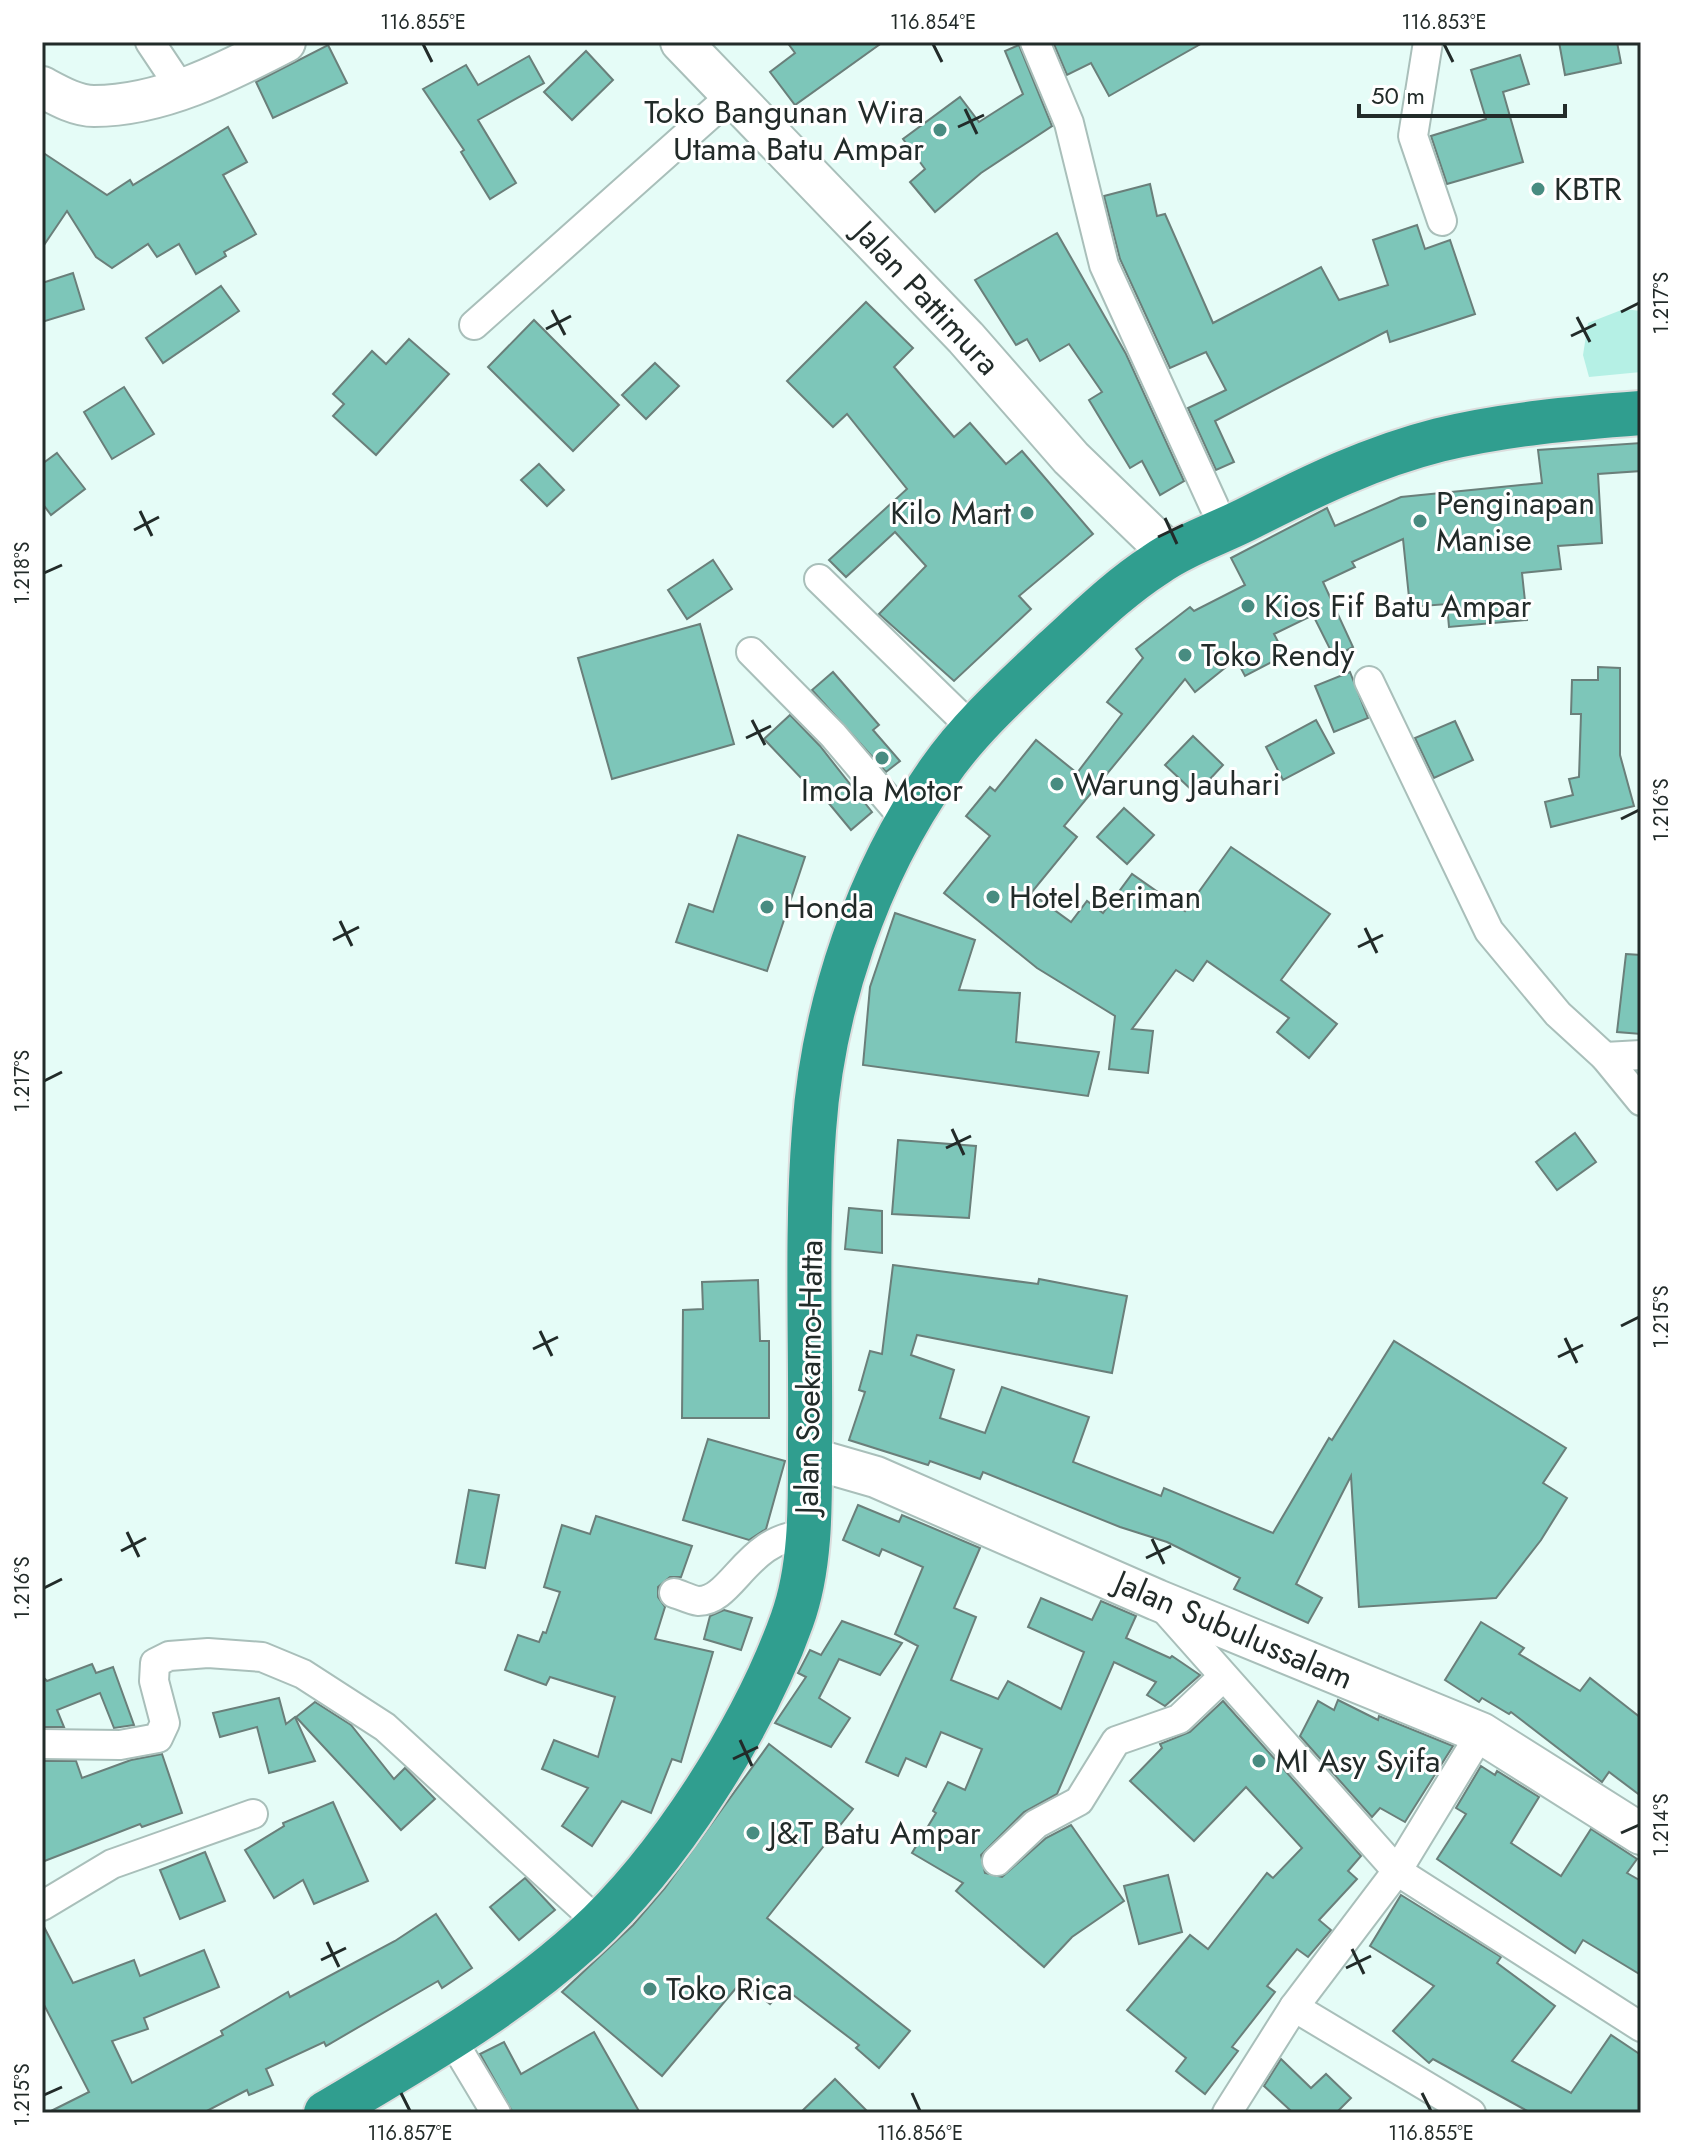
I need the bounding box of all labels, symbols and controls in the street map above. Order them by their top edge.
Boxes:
text: 116.855°E [380,8,466,37]
text: 116.854°E [890,8,976,37]
text: 116.853°E [1401,8,1487,37]
scale bar [1359,68,1565,118]
text: 50 m [1371,78,1425,113]
place label: Toko Bangunan Wira Utama Batu Ampar [644,89,924,172]
marker: Toko Bangunan Wira Utama Batu Ampar [931,121,949,139]
place label: KBTR [1554,166,1622,212]
marker: KBTR [1529,180,1547,198]
street label: Jalan Pattimura [841,208,1011,385]
text: 1.217°S [1647,272,1676,334]
place label: Penginapan Manise [1436,480,1595,563]
place label: Kilo Mart [890,490,1011,536]
marker: Kilo Mart [1018,504,1036,522]
marker: Penginapan Manise [1411,512,1429,530]
text: 1.218°S [8,542,37,604]
place label: Kios Fif Batu Ampar [1264,583,1531,629]
marker: Kios Fif Batu Ampar [1239,597,1257,615]
place label: Toko Rendy [1201,632,1355,678]
marker: Toko Rendy [1176,646,1194,664]
marker: Imola Motor [873,749,891,767]
place label: Warung Jauhari [1073,761,1281,807]
place label: Imola Motor [801,767,963,813]
marker: Warung Jauhari [1048,775,1066,793]
text: 1.216°S [1647,778,1676,842]
place label: Hotel Beriman [1009,874,1201,920]
place label: Honda [783,884,874,930]
marker: Hotel Beriman [984,888,1002,906]
marker: Honda [758,898,776,916]
text: 1.217°S [8,1050,37,1112]
street label: Jalan Soekarno-Hatta [784,1240,834,1518]
text: 1.215°S [1647,1285,1676,1349]
text: 1.216°S [8,1556,37,1620]
street label: Jalan Subulussalam [1104,1558,1360,1701]
place label: MI Asy Syifa [1275,1738,1440,1784]
marker: MI Asy Syifa [1250,1752,1268,1770]
text: 1.214°S [1647,1793,1676,1857]
place label: J&T Batu Ampar [765,1810,981,1856]
marker: J&T Batu Ampar [744,1824,762,1842]
place label: Toko Rica [666,1966,793,2012]
marker: Toko Rica [641,1980,659,1998]
text: 1.215°S [8,2063,37,2127]
text: 116.857°E [368,2119,452,2148]
text: 116.856°E [877,2119,963,2148]
text: 116.855°E [1388,2119,1474,2148]

